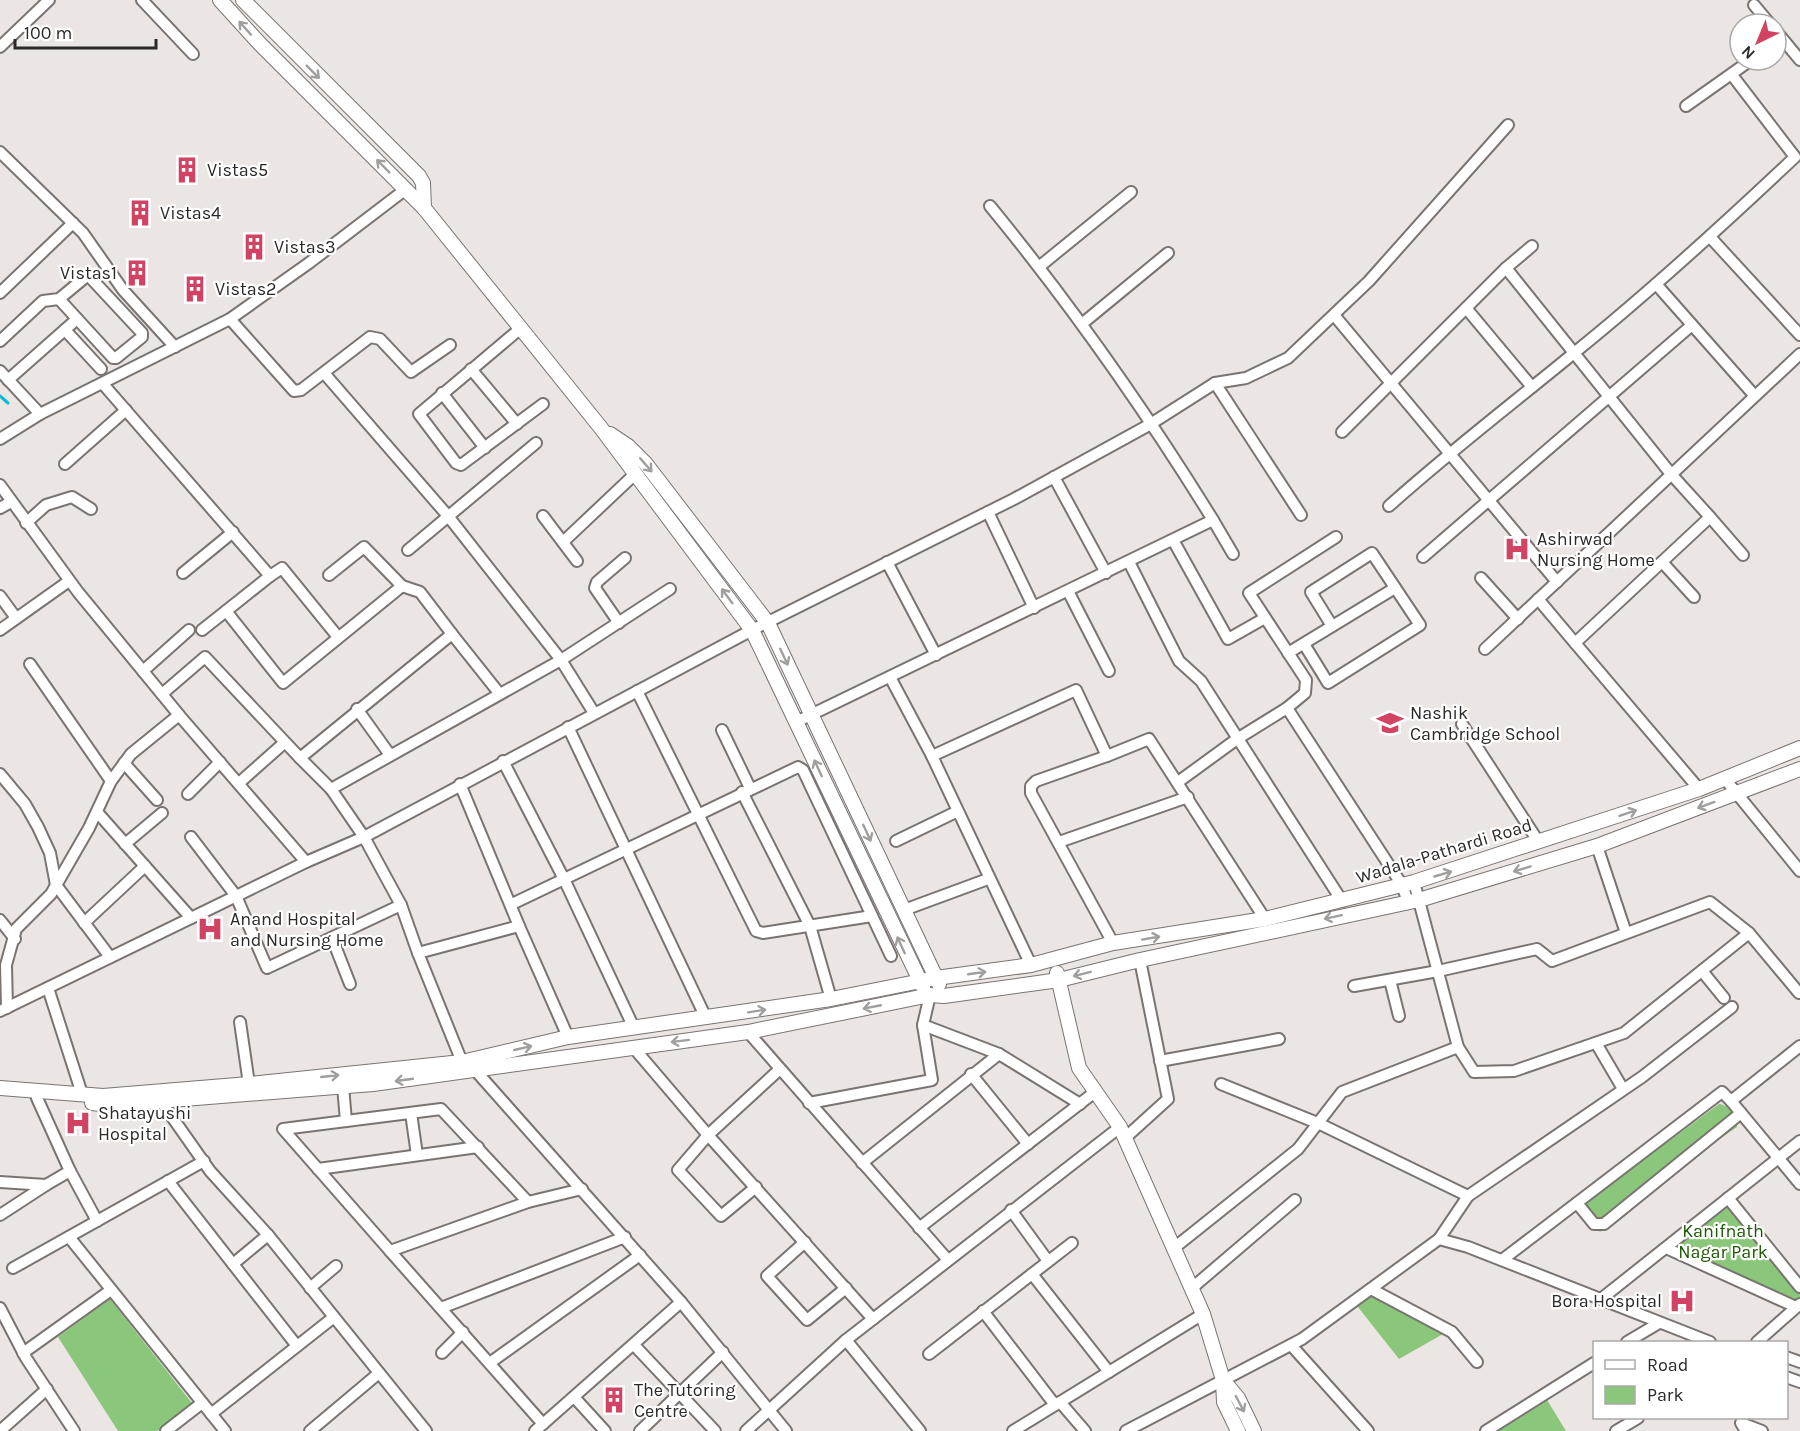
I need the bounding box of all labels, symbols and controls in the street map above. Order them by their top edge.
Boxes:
scale bar [15,12,156,50]
north arrow [1728,12,1788,72]
one-way arrow [238,21,252,36]
text: 100 m [24,22,72,44]
text: N [1737,42,1759,63]
one-way arrow [306,65,321,79]
building icon: Vistas5 [172,155,202,185]
place label: Vistas5 [207,159,268,181]
one-way arrow [376,159,391,174]
building icon: Vistas4 [125,198,155,228]
place label: Vistas4 [160,202,221,224]
building icon: Vistas3 [239,232,269,262]
place label: Vistas3 [274,236,336,258]
building icon: Vistas1 [122,258,152,288]
place label: Vistas1 [60,262,117,284]
building icon: Vistas2 [180,274,210,304]
place label: Vistas2 [215,278,277,300]
one-way arrow [639,457,653,472]
place label: Ashirwad Nursing Home [1537,528,1655,571]
hospital icon: Ashirwad Nursing Home [1502,534,1532,564]
one-way arrow [721,589,733,605]
one-way arrow [778,647,790,665]
place label: Nashik Cambridge School [1410,702,1560,745]
school or university icon: Nashik Cambridge School [1375,708,1405,738]
one-way arrow [811,760,823,778]
one-way arrow [1697,801,1716,812]
one-way arrow [1618,806,1637,817]
street label: Wadala-Pathardi Road [1353,814,1535,888]
one-way arrow [862,823,874,841]
one-way arrow [1513,864,1532,875]
one-way arrow [1433,868,1452,879]
place label: Anand Hospital and Nursing Home [230,908,384,951]
one-way arrow [1324,912,1344,923]
hospital icon: Anand Hospital and Nursing Home [195,914,225,944]
one-way arrow [1140,932,1160,943]
one-way arrow [895,936,907,954]
one-way arrow [966,967,986,978]
one-way arrow [1073,969,1092,981]
one-way arrow [863,1002,883,1013]
one-way arrow [747,1005,766,1016]
one-way arrow [671,1036,691,1047]
one-way arrow [513,1041,532,1053]
one-way arrow [320,1070,340,1081]
one-way arrow [395,1075,414,1086]
place label: Shatayushi Hospital [98,1102,191,1145]
hospital icon: Shatayushi Hospital [63,1108,93,1138]
park label: Kanifnath Nagar Park [1678,1220,1768,1263]
hospital icon: Bora Hospital [1667,1286,1697,1316]
place label: Bora Hospital [1551,1290,1662,1312]
legend [1593,1341,1788,1419]
text: Road [1647,1354,1688,1376]
place label: The Tutoring Centre [634,1379,736,1422]
text: Park [1647,1384,1684,1406]
building icon: The Tutoring Centre [599,1385,629,1415]
one-way arrow [1235,1395,1246,1413]

